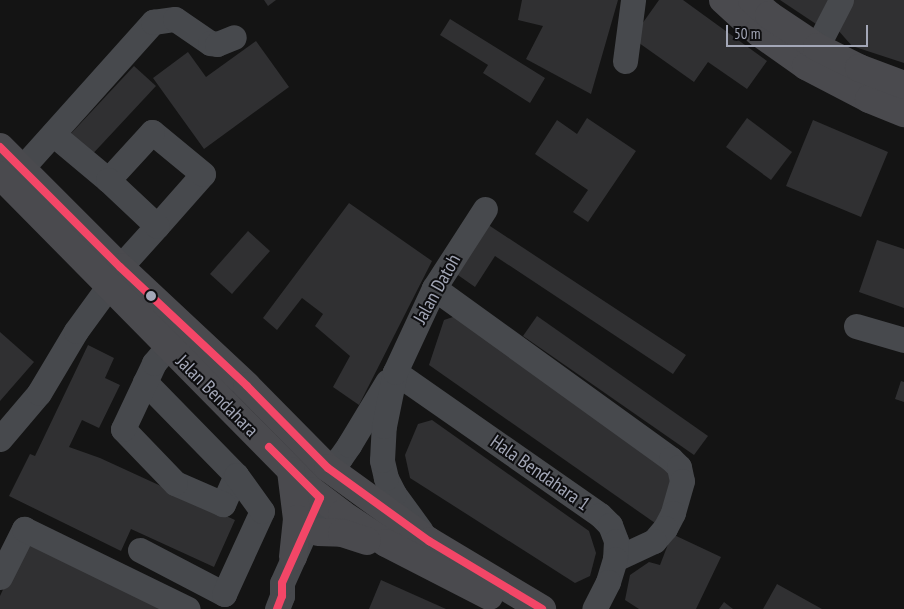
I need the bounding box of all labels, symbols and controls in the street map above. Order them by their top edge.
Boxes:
scale bar [729,15,872,47]
text: 50 m [734,24,760,43]
street label: Jalan Datoh [409,250,465,328]
unlabelled marker [146,291,156,301]
street label: Jalan Bendahara [171,350,263,442]
street label: Hala Bendahara 1 [486,430,594,516]

